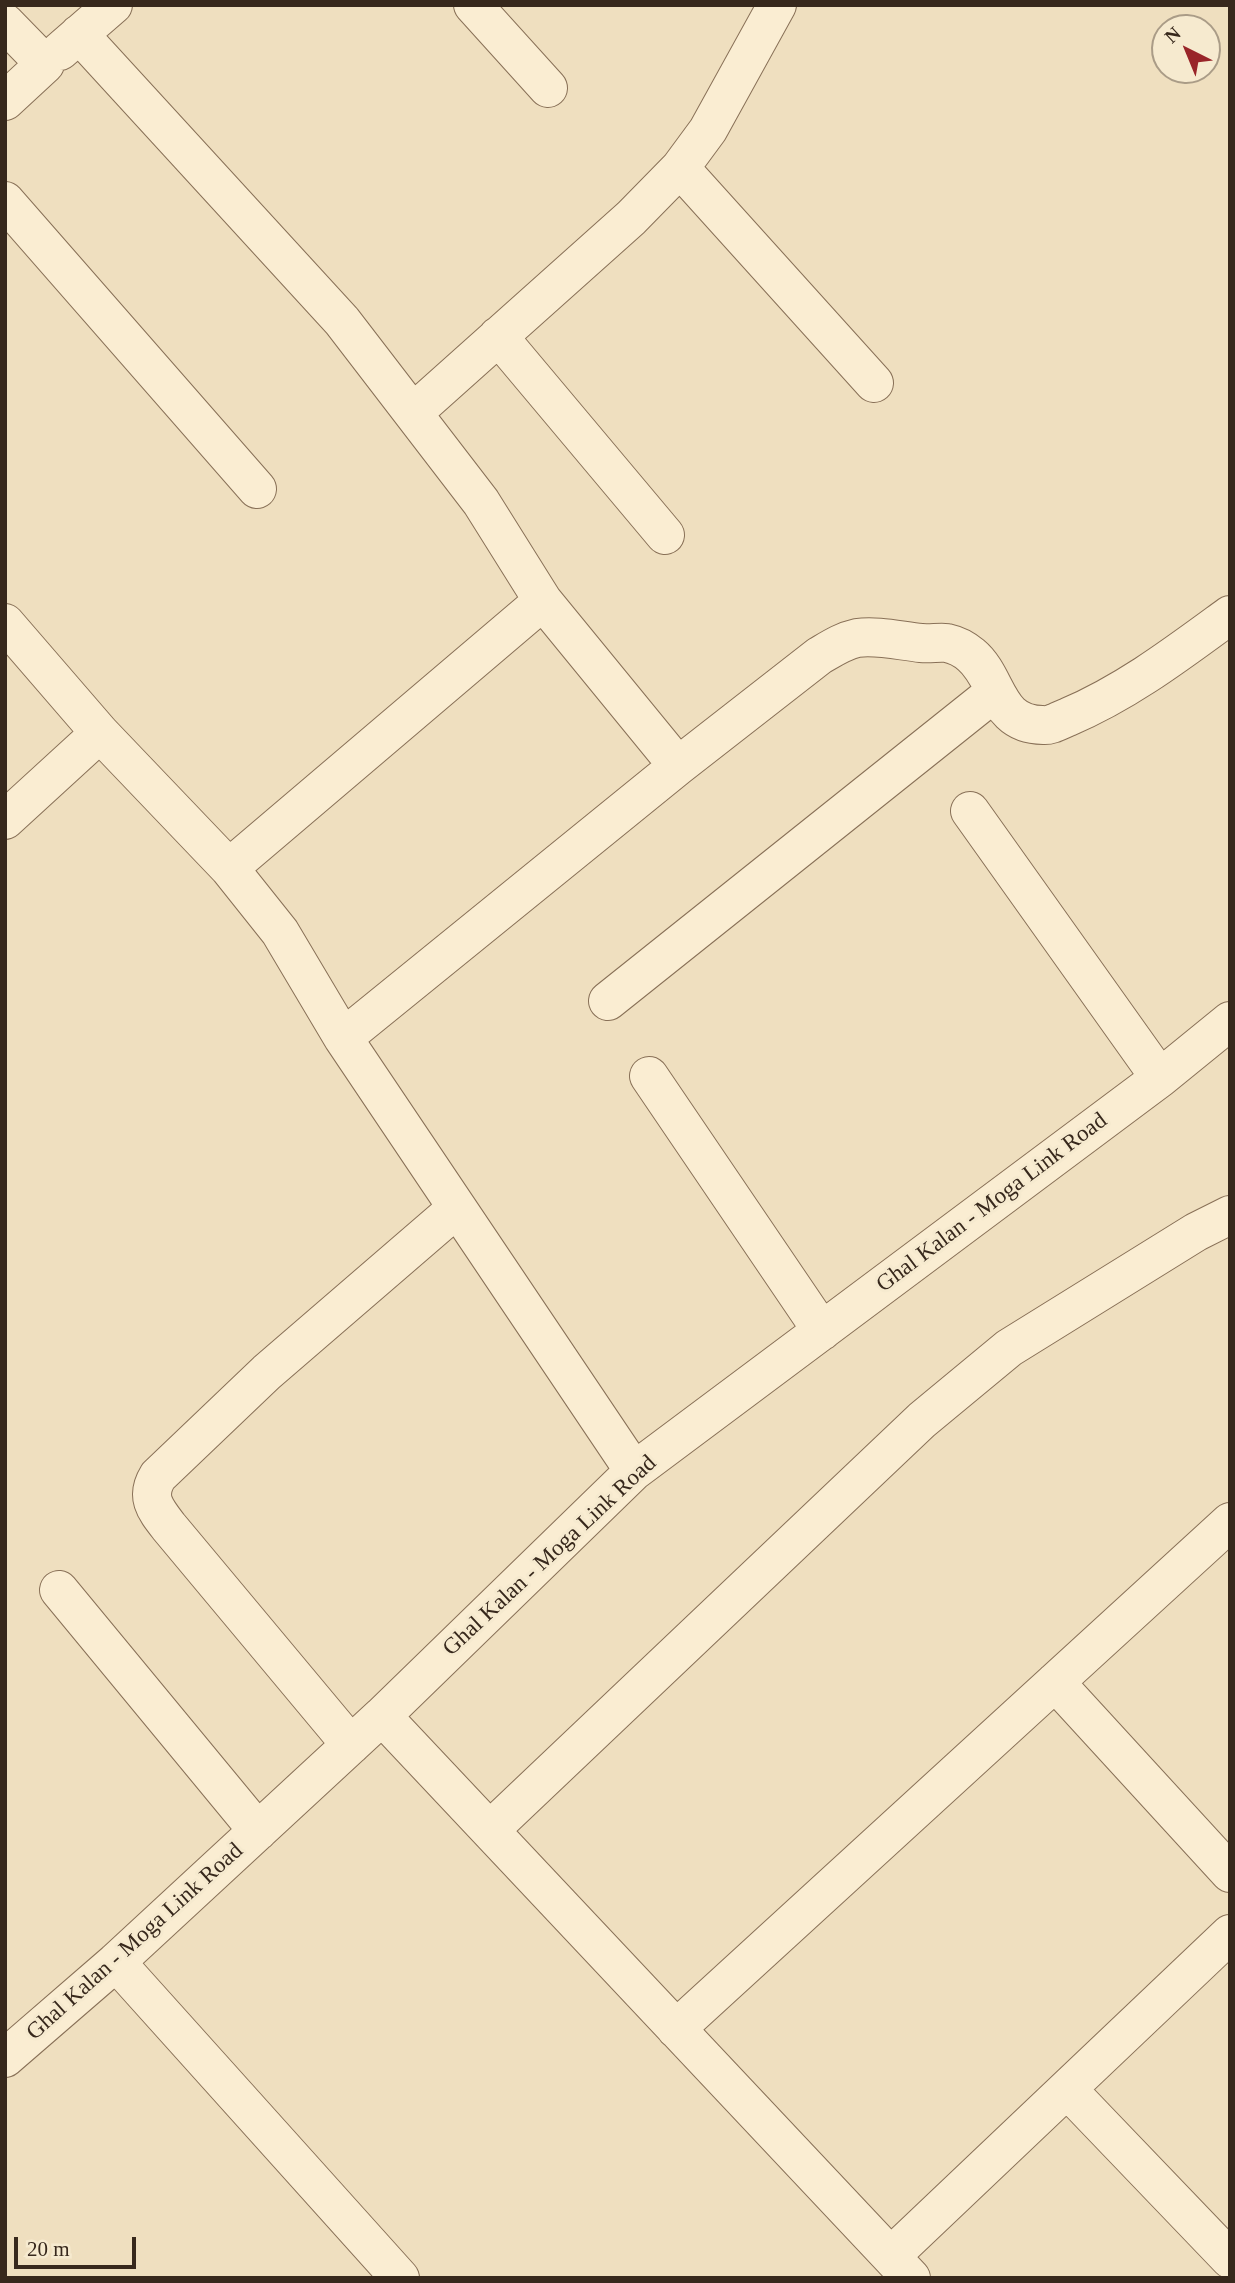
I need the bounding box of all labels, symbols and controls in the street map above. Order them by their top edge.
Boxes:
north arrow [1151,14,1221,84]
text: N [1161,22,1185,47]
street label: Ghal Kalan - Moga Link Road [871,1107,1113,1299]
street label: Ghal Kalan - Moga Link Road [438,1450,662,1662]
street label: Ghal Kalan - Moga Link Road [21,1838,249,2046]
scale bar [18,2224,140,2268]
text: 20 m [27,2237,70,2261]

